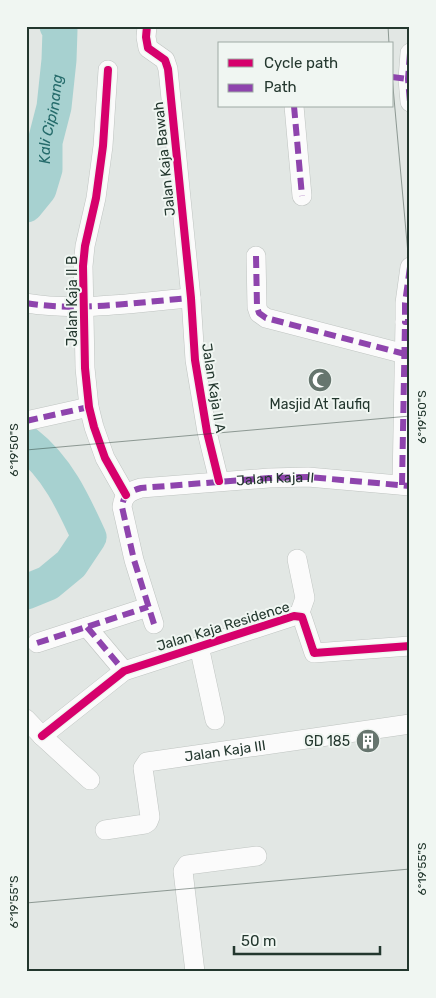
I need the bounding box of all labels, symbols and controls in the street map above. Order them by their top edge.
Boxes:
legend [218,42,394,108]
text: Cycle path [264,54,338,72]
water label: Kali Cipinang [36,73,66,164]
text: Path [264,78,297,96]
street label: Jalan Kaja Bawah [150,101,179,217]
street label: Jalan Kaja II B [64,256,81,346]
street label: Jalan Kaja II A [198,342,229,435]
mosque icon: Masjid At Taufiq [307,367,333,393]
text: 6°19'50"S [415,390,429,444]
place label: Masjid At Taufiq [270,396,370,413]
text: 6°19'50"S [7,423,21,477]
street label: Jalan Kaja II [236,469,315,490]
street label: Jalan Kaja Residence [155,598,292,655]
building icon: GD 185 [355,728,381,754]
place label: GD 185 [304,733,350,750]
street label: Jalan Kaja III [183,737,267,765]
text: 6°19'55"S [415,843,429,895]
text: 6°19'55"S [7,876,21,928]
scale bar [234,923,380,955]
text: 50 m [241,932,276,950]

